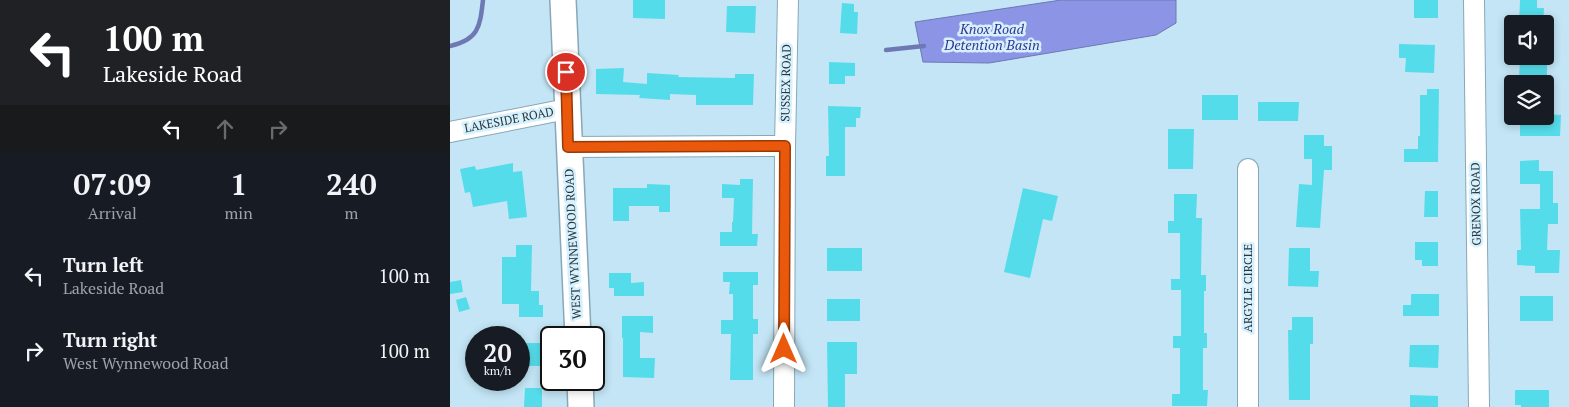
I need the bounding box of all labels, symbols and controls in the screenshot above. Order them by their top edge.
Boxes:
text: 100 m [103,15,204,61]
map controls [1504,15,1554,125]
button: sound [1504,15,1554,65]
water label: Knox Road Detention Basin [943,19,1040,54]
icon: left [20,20,85,85]
street label: SUSSEX ROAD [777,44,794,122]
pin [545,51,587,93]
icon: arrive [552,58,580,86]
text: Lakeside Road [103,59,242,88]
button: layers [1504,75,1554,125]
street label: LAKESIDE ROAD [463,103,555,136]
icon: left [158,115,186,143]
icon: ahead [211,115,239,143]
icon: right [264,115,292,143]
street label: GRENOX ROAD [1467,162,1484,246]
text: 07:09 [73,164,151,204]
text: 1 [230,164,247,204]
text: 240 [326,164,377,204]
street label: WEST WYNNEWOOD ROAD [561,168,584,320]
text: Arrival [88,202,137,224]
text: min [225,202,253,224]
text: m [344,202,358,224]
street label: ARGYLE CIRCLE [1240,244,1255,332]
text: Turn left [63,252,144,277]
icon: left [20,262,48,290]
text: 100 m [379,263,430,288]
text: Lakeside Road [63,277,164,299]
position arrow [757,322,809,374]
speed limit sign: 30 [540,326,605,391]
text: Turn right [63,327,157,352]
text: 20 [483,336,512,369]
icon: right [20,337,48,365]
text: 100 m [379,338,430,363]
text: West Wynnewood Road [63,352,229,374]
text: km/h [484,363,511,378]

